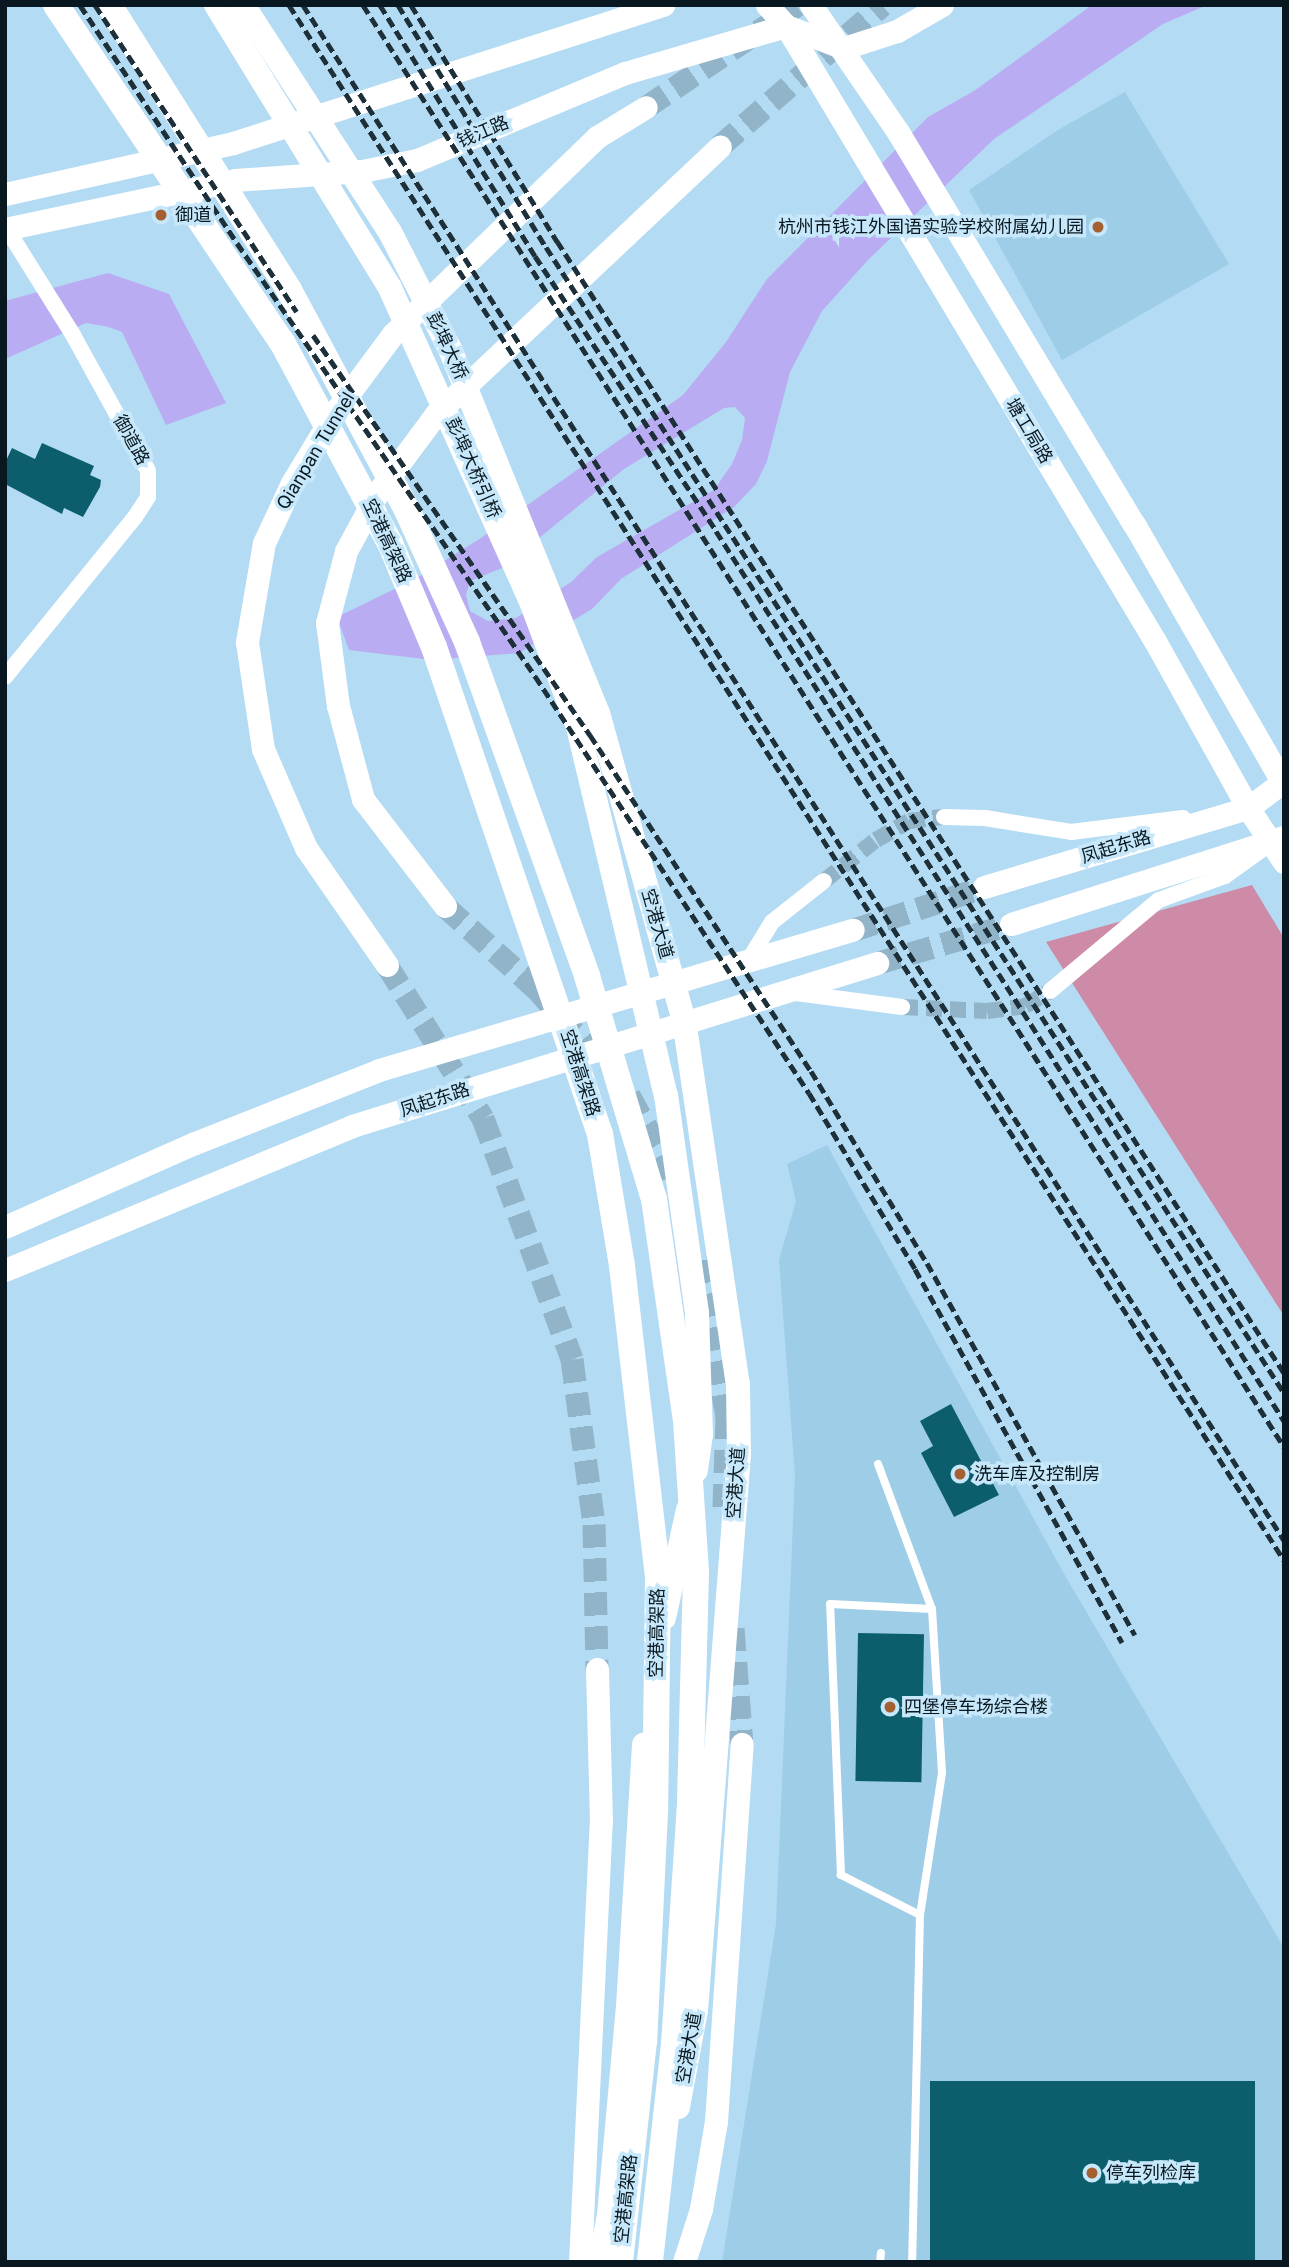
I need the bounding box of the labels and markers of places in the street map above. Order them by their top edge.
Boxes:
place label: 御道 [175,204,211,226]
marker: 御道 [153,207,169,223]
place label: 杭州市钱江外国语实验学校附属幼儿园 [778,216,1084,238]
marker: 杭州市钱江外国语实验学校附属幼儿园 [1090,219,1106,235]
place label: 洗车库及控制房 [974,1463,1100,1485]
marker: 洗车库及控制房 [952,1466,968,1482]
place label: 四堡停车场综合楼 [904,1696,1048,1718]
marker: 四堡停车场综合楼 [882,1699,898,1715]
place label: 停车列检库 [1106,2162,1196,2184]
marker: 停车列检库 [1084,2165,1100,2181]

